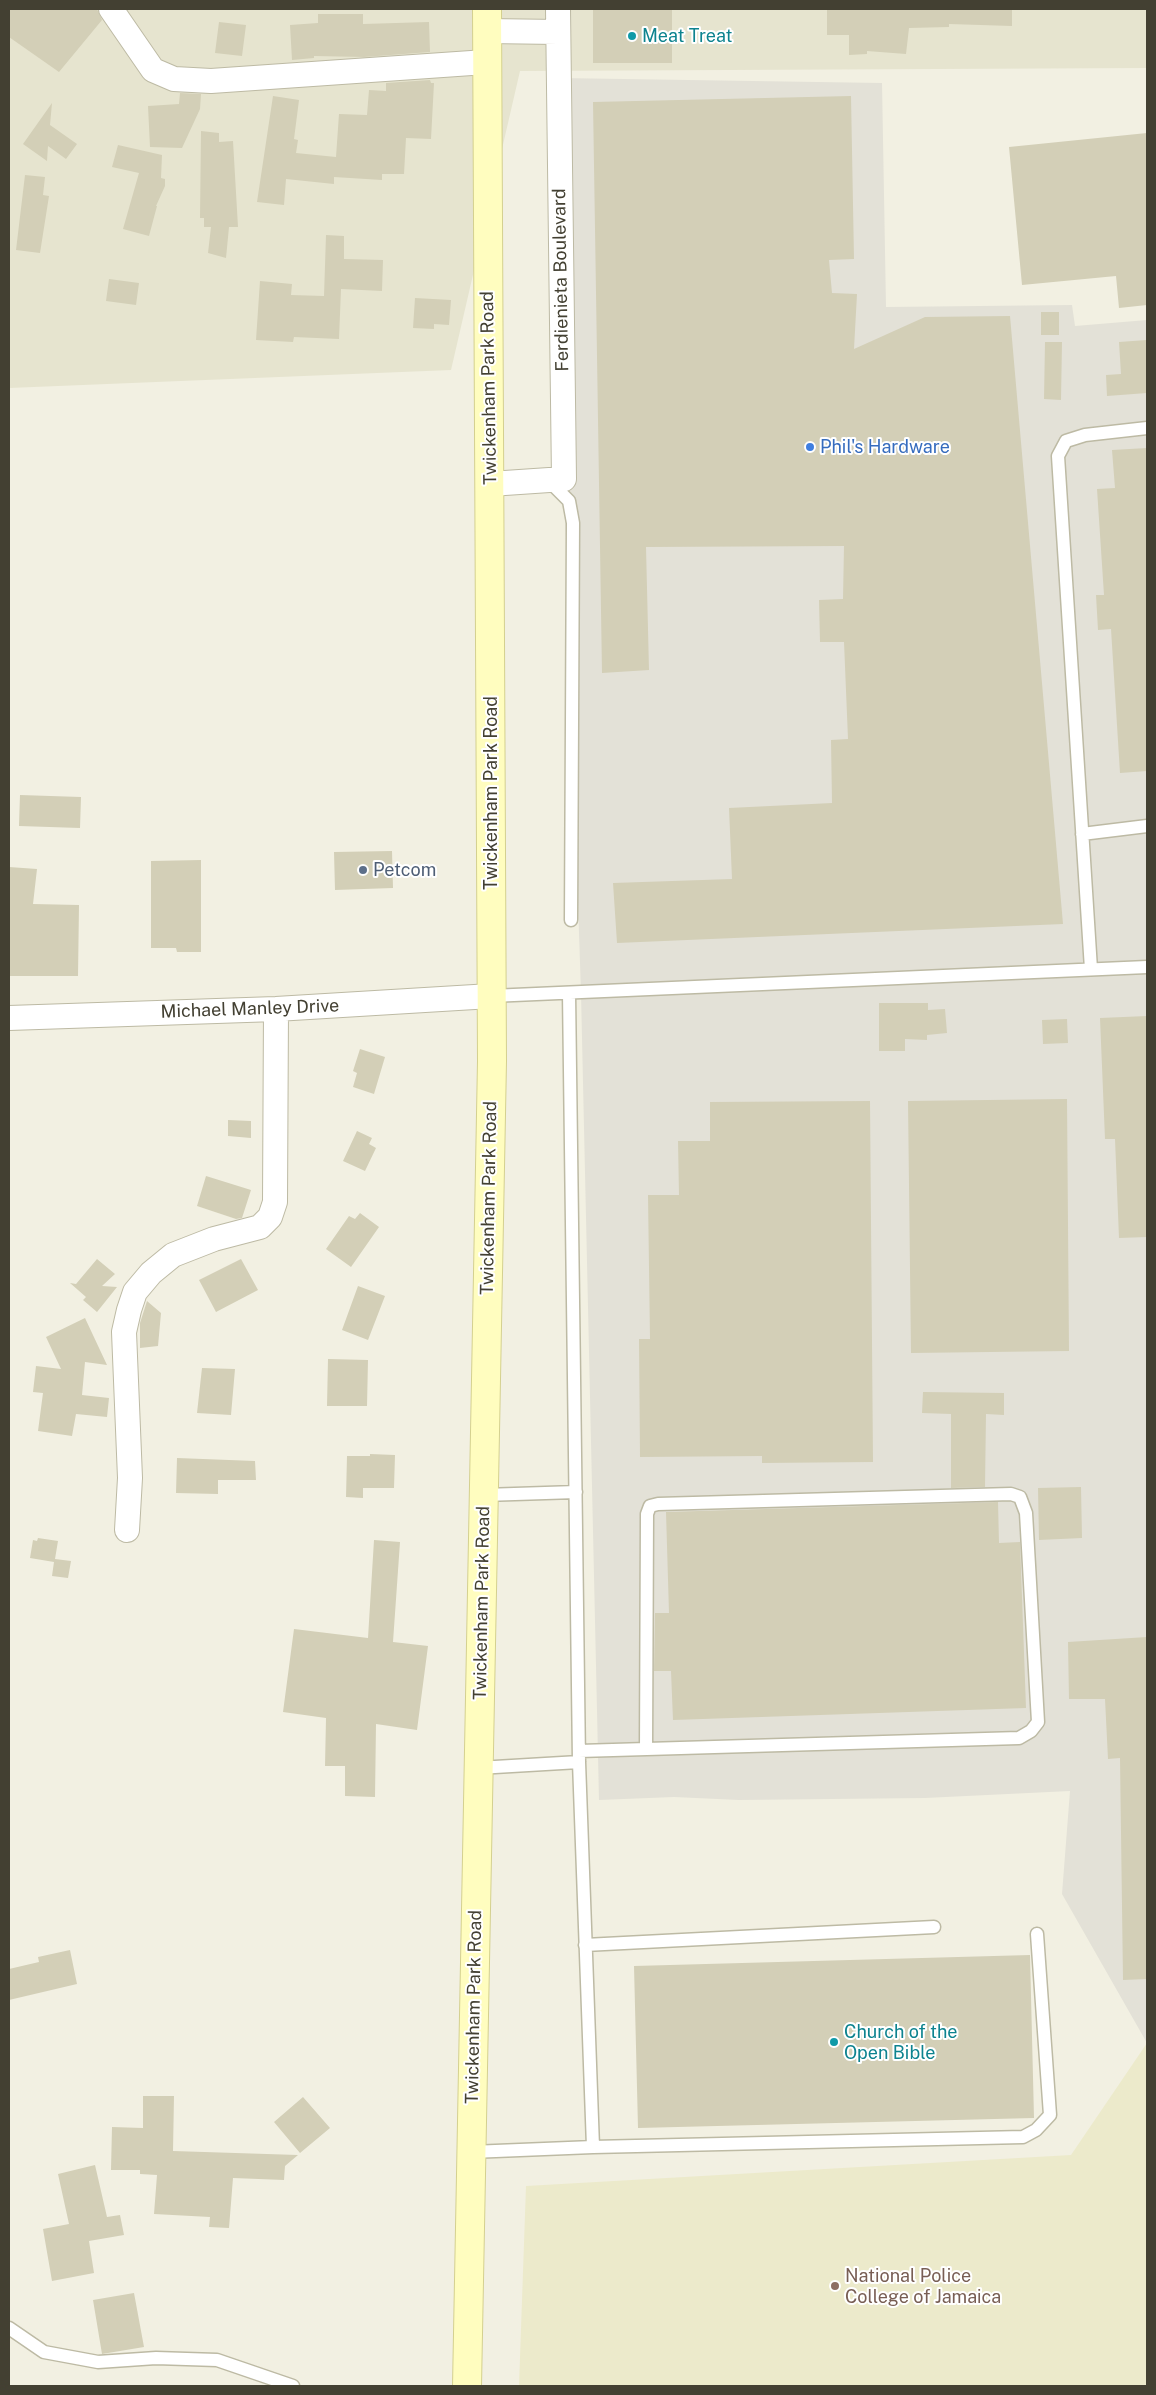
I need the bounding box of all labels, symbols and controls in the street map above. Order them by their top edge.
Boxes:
place label: Meat Treat [642,25,732,47]
marker: Meat Treat [626,30,638,42]
street label: Ferdienieta Boulevard [549,188,573,372]
street label: Twickenham Park Road [477,291,501,485]
place label: Phil's Hardware [820,436,950,458]
marker: Phil's Hardware [804,441,816,453]
street label: Twickenham Park Road [480,696,502,890]
place label: Petcom [373,859,436,881]
marker: Petcom [357,864,369,876]
street label: Michael Manley Drive [160,995,340,1023]
street label: Twickenham Park Road [477,1101,501,1295]
street label: Twickenham Park Road [470,1506,494,1700]
street label: Twickenham Park Road [462,1910,486,2104]
place label: Church of the Open Bible [844,2021,958,2064]
marker: Church of the Open Bible [828,2036,840,2048]
place label: National Police College of Jamaica [845,2265,1001,2308]
marker: National Police College of Jamaica [829,2280,841,2292]

